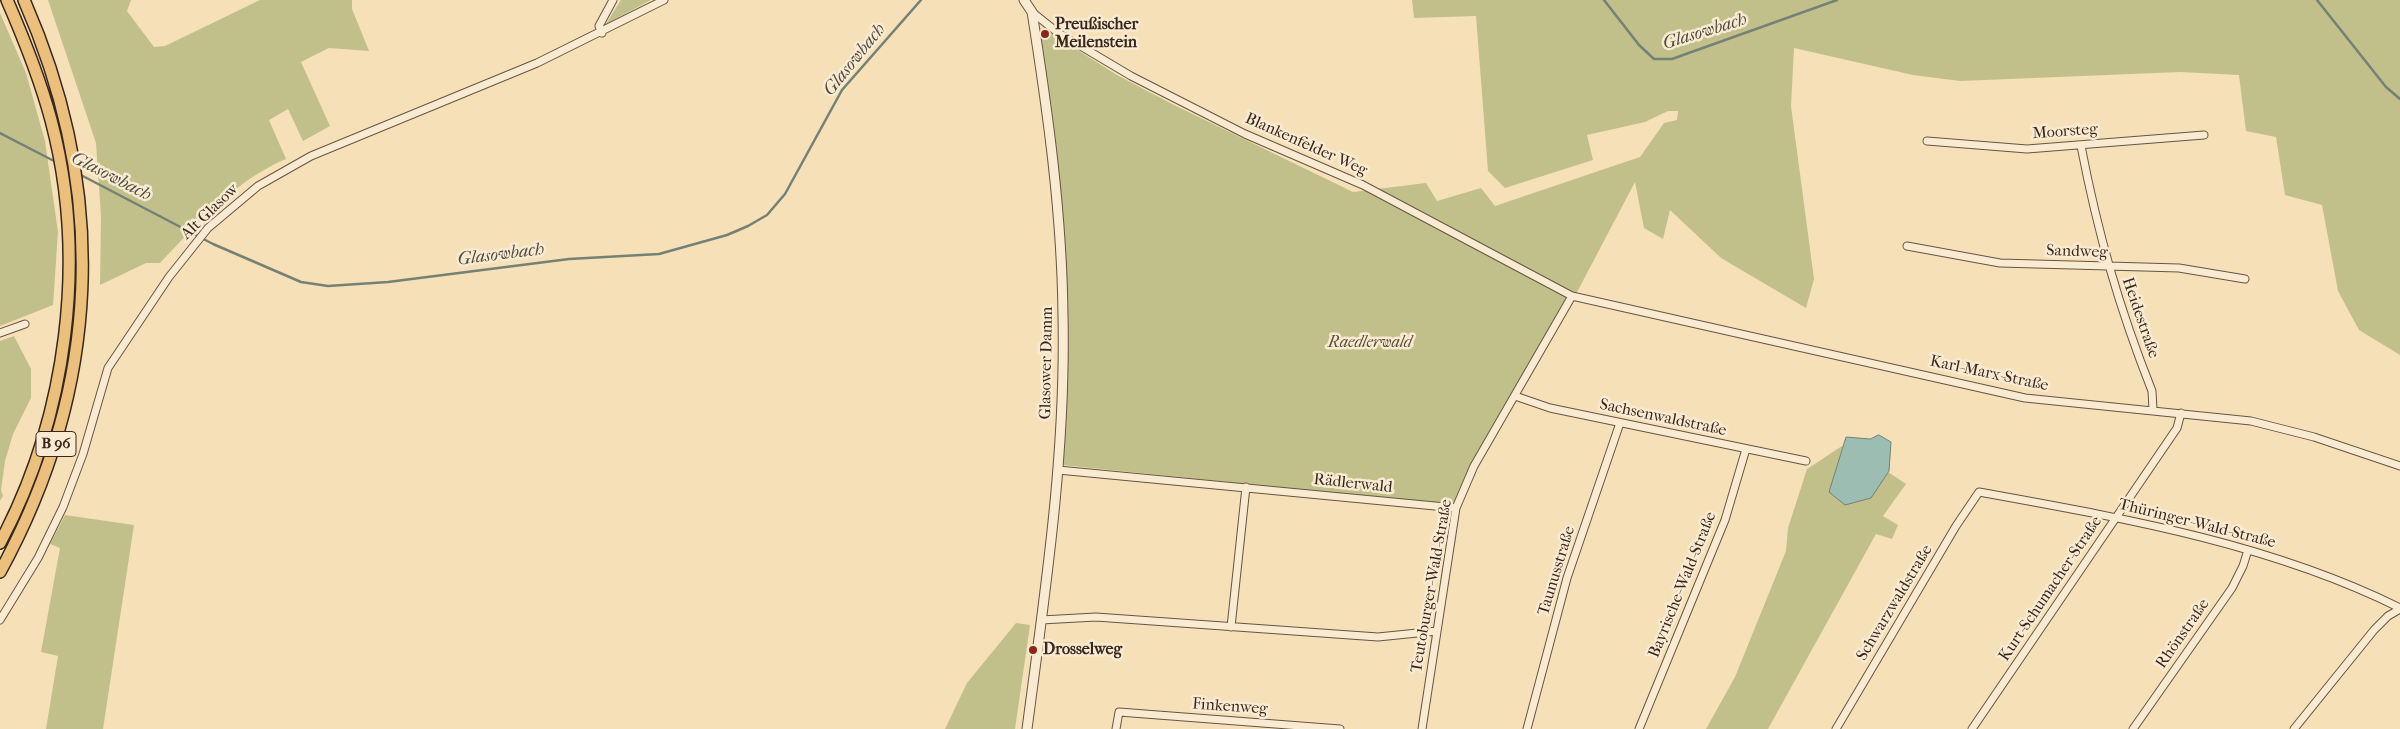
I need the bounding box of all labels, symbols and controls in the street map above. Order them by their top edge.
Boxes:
water label: Glasowbach [1660,9,1750,55]
place label: Preußischer Meilenstein [1055,15,1138,53]
water label: Glasowbach [819,19,891,101]
marker: Preußischer Meilenstein [1039,28,1051,40]
street label: Blankenfelder Weg [1242,109,1370,181]
street label: Moorsteg [2032,120,2098,144]
water label: Glasowbach [67,148,155,206]
street label: Alt Glasow [177,180,243,244]
water label: Glasowbach [457,239,545,271]
street label: Sandweg [2046,241,2108,263]
street label: Heidestraße [2117,275,2163,361]
street label: Glasower Damm [1036,306,1058,420]
park label: Raedlerwald [1328,333,1412,353]
street label: Karl-Marx-Straße [1928,352,2050,396]
street label: Sachsenwaldstraße [1598,395,1728,441]
road number: B 96 [36,432,76,456]
street label: Rädlerwald [1313,470,1393,498]
street label: Thüringer-Wald-Straße [2116,495,2278,553]
street label: Teutoburger-Wald-Straße [1407,498,1457,674]
street label: Bayrische-Wald-Straße [1645,509,1721,661]
street label: Kurt-Schumacher-Straße [1995,513,2107,665]
street label: Taunusstraße [1534,524,1580,618]
street label: Schwarzwaldstraße [1853,542,1937,664]
street label: Rhönstraße [2152,596,2214,672]
place label: Drosselweg [1043,640,1122,660]
marker: Drosselweg [1027,644,1039,656]
street label: Finkenweg [1192,695,1268,719]

